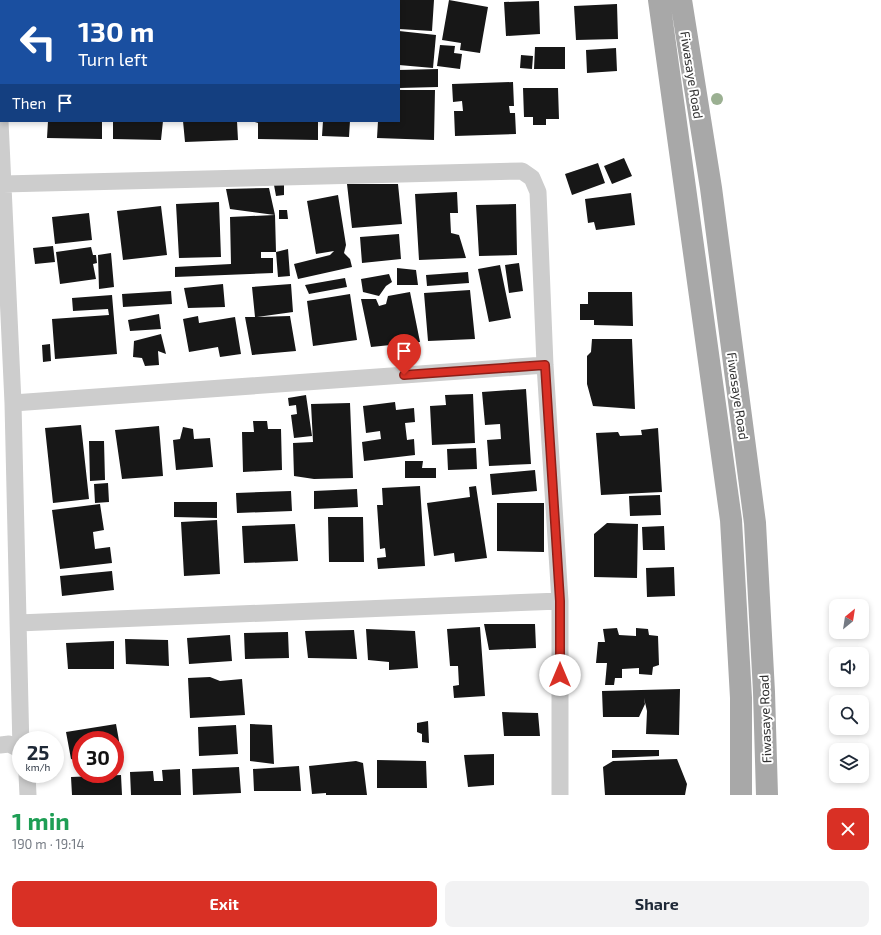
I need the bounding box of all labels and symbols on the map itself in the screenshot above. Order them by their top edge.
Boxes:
street label: Fiwasaye Road [677,30,707,120]
pin [387,334,421,375]
street label: Fiwasaye Road [724,351,752,441]
north arrow [829,599,869,639]
position arrow [539,654,581,696]
street label: Fiwasaye Road [755,675,775,763]
speed limit sign: 30 [72,731,124,783]

